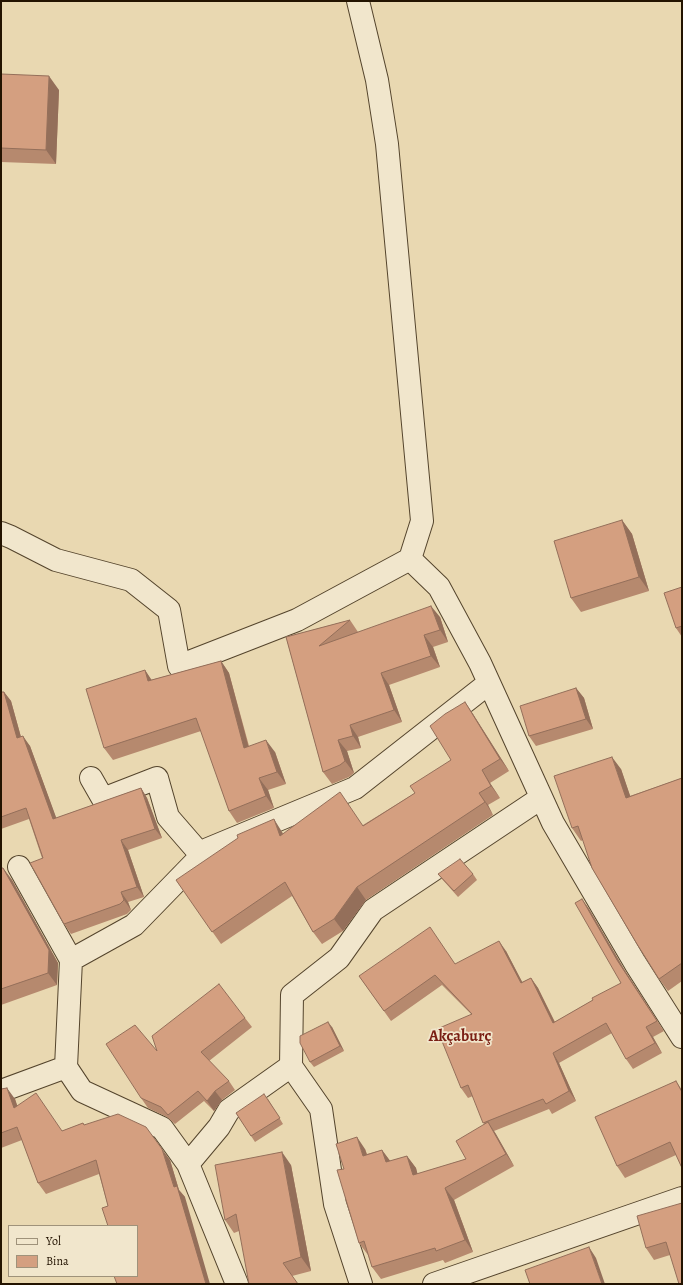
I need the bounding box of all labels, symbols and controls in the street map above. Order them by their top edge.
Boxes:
district label: Akçaburç [429,1027,491,1047]
legend [8,1225,138,1277]
text: Yol [46,1233,61,1249]
text: Bina [46,1253,69,1269]

